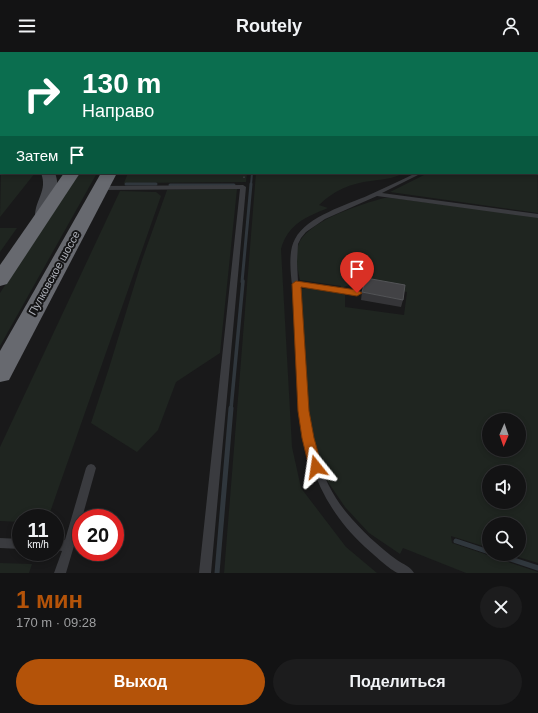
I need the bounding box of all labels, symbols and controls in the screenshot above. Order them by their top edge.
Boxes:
icon: menu [16,15,38,37]
icon: person [500,15,522,37]
text: Routely [236,16,302,36]
icon: right [16,68,68,120]
text: 130 m [82,68,161,99]
text: Направо [82,101,154,121]
icon: arrive [66,144,88,166]
text: Затем [16,147,58,164]
street label: Пулковское шоссе [26,229,82,317]
pin [340,252,374,293]
icon: arrive [346,258,368,280]
north arrow [482,413,526,457]
map controls [482,413,526,561]
position arrow [295,446,337,488]
button: sound [482,465,526,509]
speed limit sign: 20 [72,509,124,561]
button: search [482,517,526,561]
text: 11 [27,519,49,541]
text: km/h [27,539,49,550]
text: 1 мин [16,586,83,613]
button: close [480,586,522,628]
text: 170 m · 09:28 [16,615,96,630]
button: Выход [16,659,265,705]
button: Поделиться [273,659,522,705]

